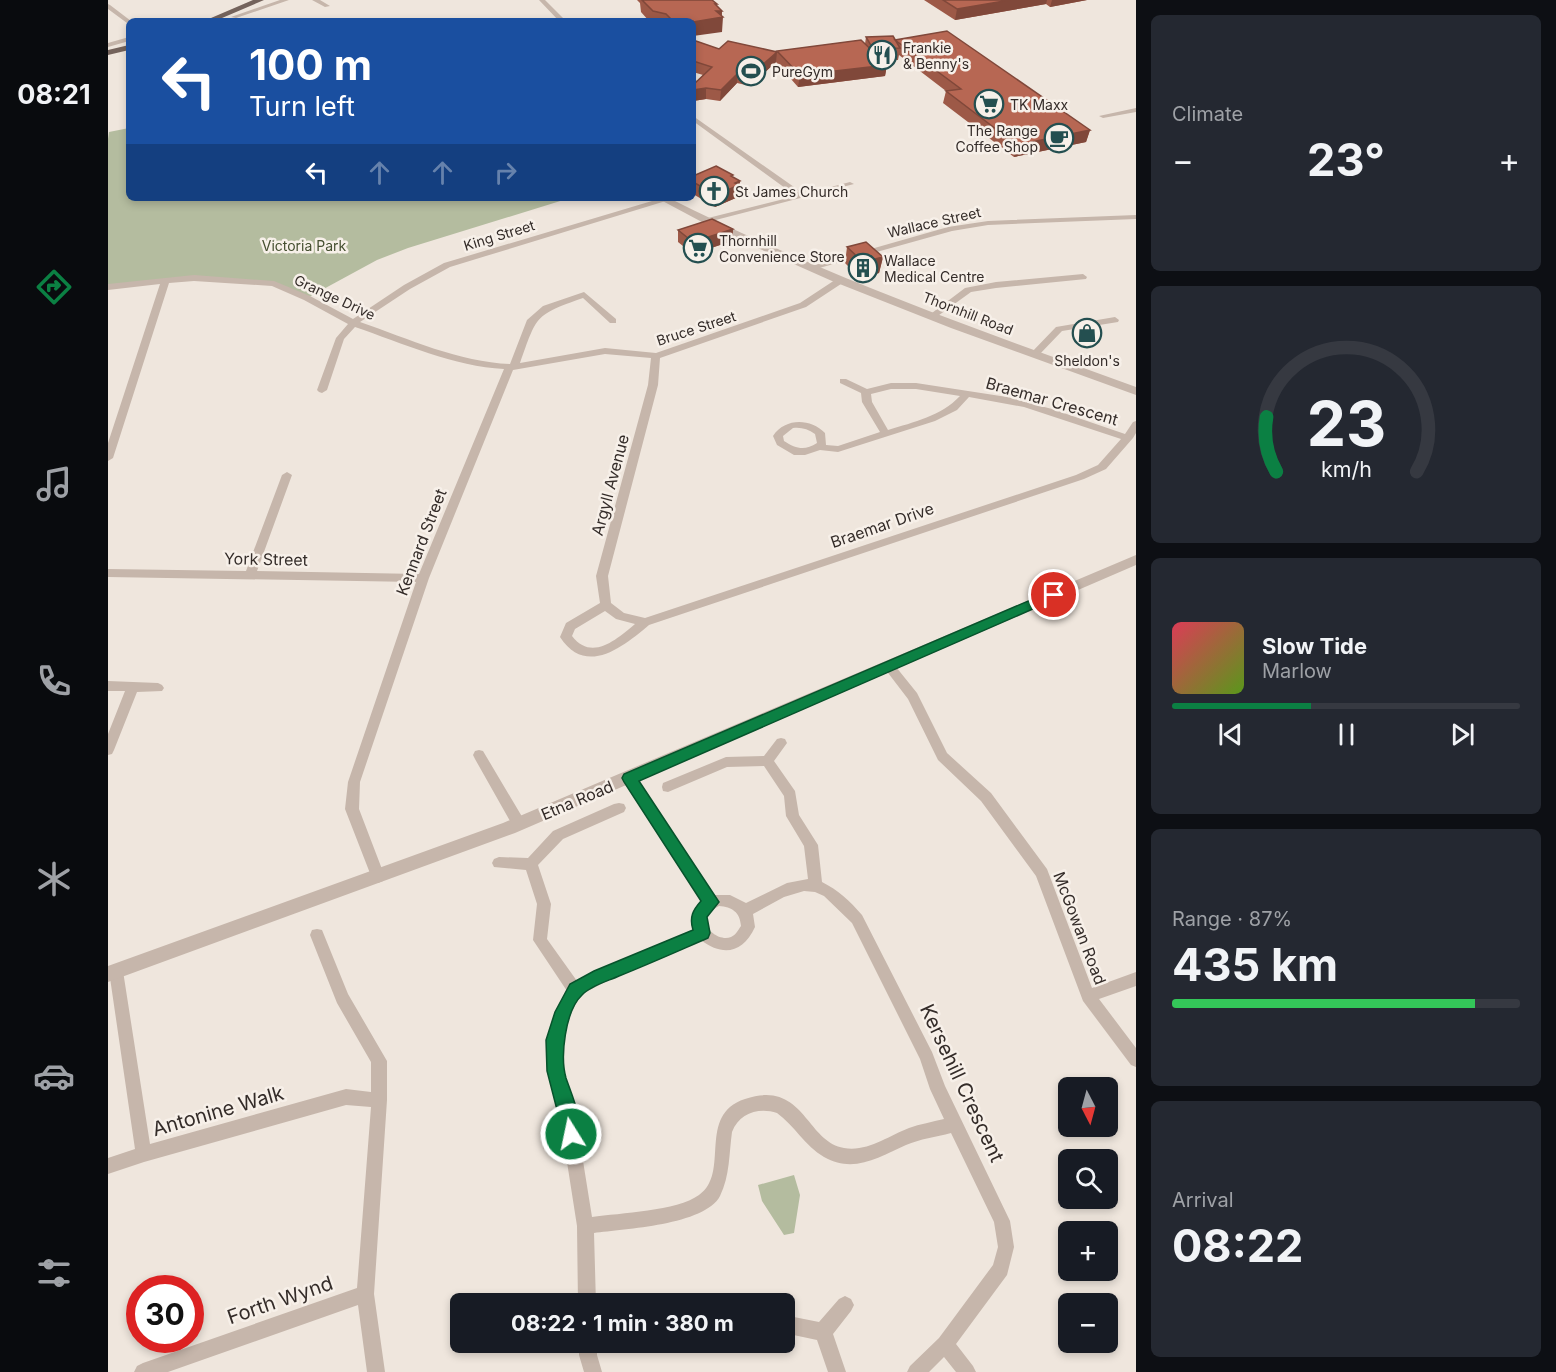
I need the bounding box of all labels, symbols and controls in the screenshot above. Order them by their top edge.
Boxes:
text: 100 m [249,39,372,90]
restaurant icon: Frankie & Benny's [866,39,898,71]
place label: Frankie & Benny's [903,39,969,72]
icon: left [150,42,228,120]
sports icon: PureGym [735,55,767,87]
place label: PureGym [772,63,833,80]
text: 08:21 [17,78,91,111]
supermarket icon: TK Maxx [973,88,1005,120]
text: Turn left [249,90,355,123]
place label: TK Maxx [1010,96,1069,113]
text: Climate [1172,102,1243,126]
place label: The Range Coffee Shop [955,122,1038,155]
cafe icon: The Range Coffee Shop [1043,122,1075,154]
text: 23° [1307,132,1385,187]
text: − [1172,140,1194,180]
text: + [1498,140,1520,180]
icon: left [300,156,333,189]
icon: ahead [363,156,396,189]
icon: ahead [426,156,459,189]
icon: right [489,156,522,189]
church icon: St James Church [698,175,730,207]
place label: St James Church [735,183,848,200]
street label: Wallace Street [886,203,983,241]
street label: King Street [461,216,537,254]
supermarket icon: Thornhill Convenience Store [682,232,714,264]
place label: Thornhill Convenience Store [719,232,845,265]
park label: Victoria Park [262,237,347,254]
building icon: Wallace Medical Centre [847,252,879,284]
place label: Wallace Medical Centre [884,252,985,285]
icon: directions [33,266,75,308]
street label: Grange Drive [292,271,378,323]
street label: Thornhill Road [920,288,1016,338]
street label: Bruce Street [654,307,738,349]
shop icon: Sheldon's [1071,317,1103,349]
place label: Sheldon's [1054,352,1120,369]
street label: Braemar Crescent [984,373,1120,429]
text: 23 [1306,386,1386,461]
street label: Argyll Avenue [587,432,633,538]
text: km/h [1321,456,1371,482]
icon: music [33,463,75,505]
street label: Kennard Street [391,486,451,598]
street label: Braemar Drive [828,498,936,552]
street label: York Street [224,548,308,570]
pin [1028,569,1079,620]
icon: arrive [1037,578,1070,611]
text: Slow Tide [1262,633,1367,659]
text: Marlow [1262,659,1332,683]
icon: phone [33,660,75,702]
icon: previous [1214,718,1247,751]
icon: pause [1330,718,1363,751]
icon: next [1446,718,1479,751]
street label: Etna Road [538,776,616,824]
icon: climate [33,858,75,900]
street label: McGowan Road [1049,869,1111,987]
text: Range · 87% [1172,907,1292,931]
text: 435 km [1172,937,1338,992]
street label: Kersehill Crescent [915,1000,1009,1166]
icon: car [33,1055,75,1097]
north arrow [1058,1077,1118,1137]
map controls [1058,1077,1118,1353]
street label: Antonine Walk [150,1081,286,1141]
position arrow [539,1102,603,1166]
button: search [1058,1149,1118,1209]
text: Arrival [1172,1188,1234,1212]
text: 08:22 [1172,1218,1303,1273]
button: + [1058,1221,1118,1281]
icon: filters [33,1252,75,1294]
street label: Forth Wynd [224,1271,336,1329]
speed limit sign: 30 [126,1275,204,1353]
button: − [1058,1293,1118,1353]
text: 08:22 · 1 min · 380 m [511,1310,734,1336]

